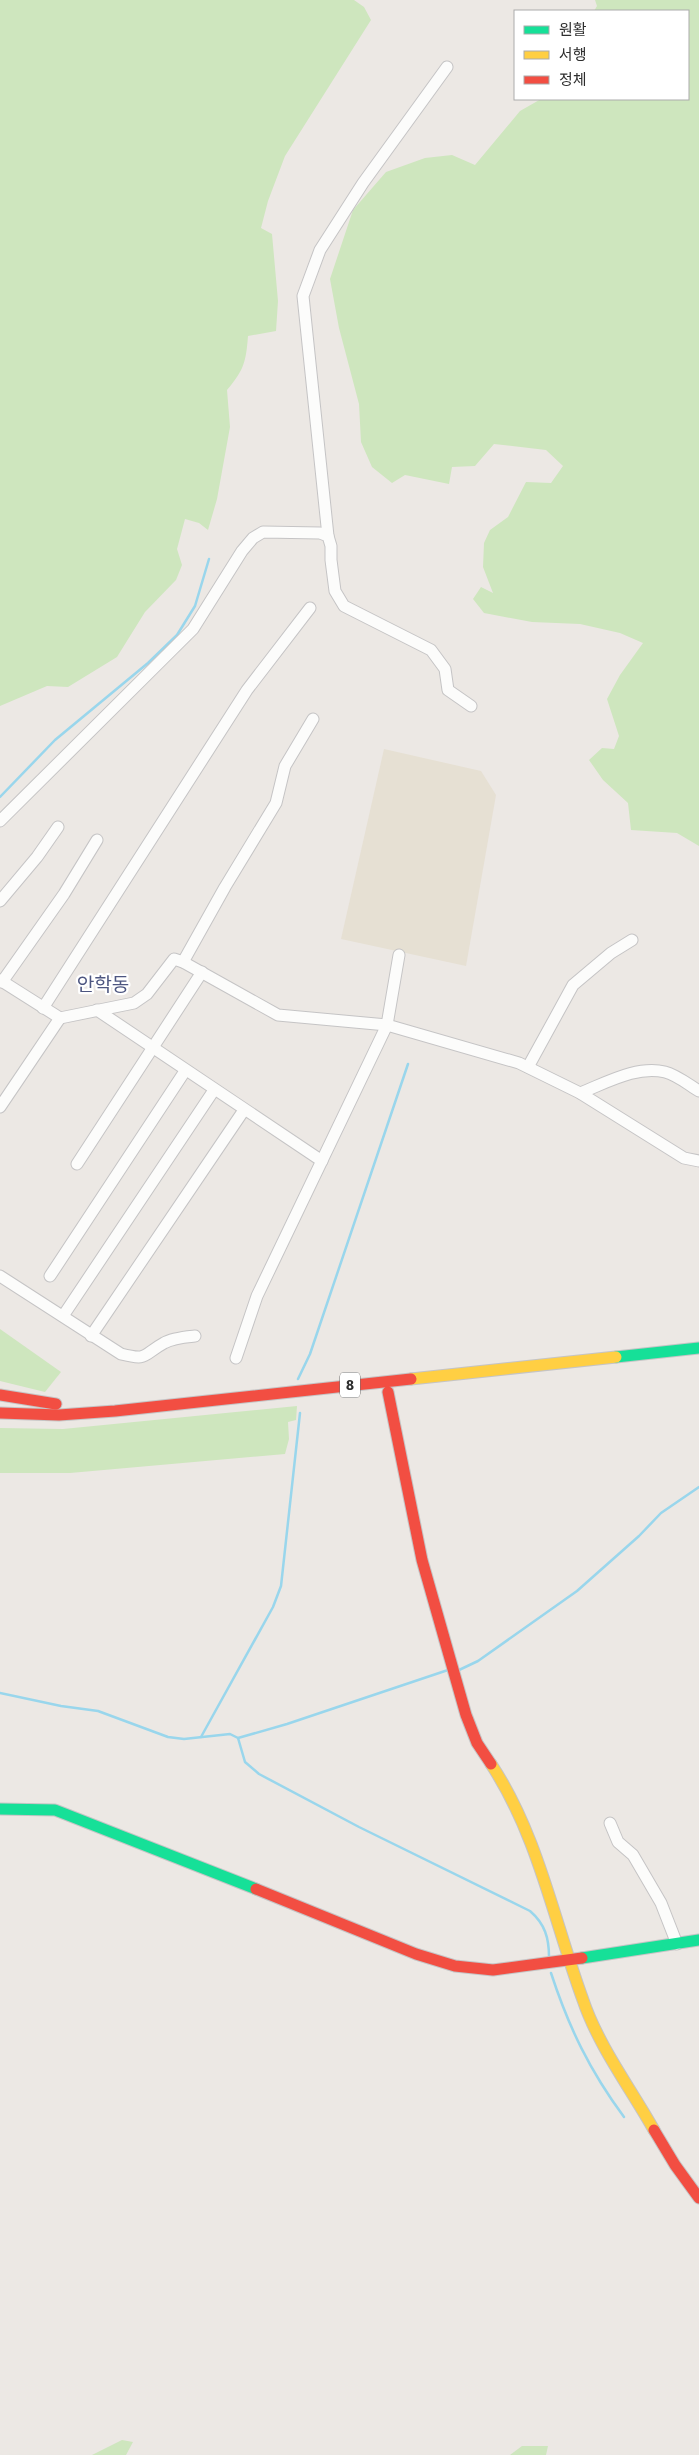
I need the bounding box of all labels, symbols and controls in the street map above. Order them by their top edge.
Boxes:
legend [514,10,689,100]
text: 원활 [559,21,587,39]
text: 서행 [559,46,587,64]
text: 정체 [559,71,587,89]
district label: 안학동 [77,973,129,996]
road number: 8 [340,1372,360,1398]

